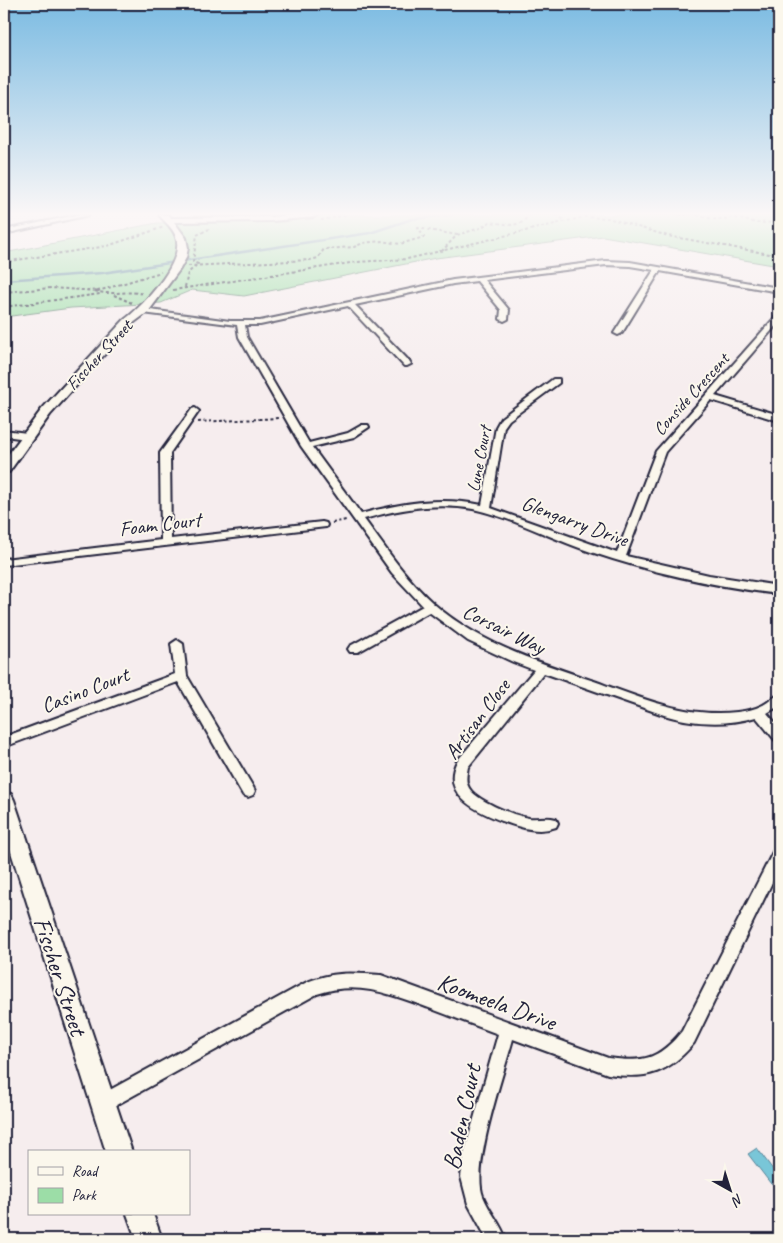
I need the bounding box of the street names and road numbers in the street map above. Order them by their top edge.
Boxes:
street label: Fischer Street [61,314,138,395]
street label: Conside Crescent [648,347,735,440]
street label: Lune Court [462,422,497,494]
street label: Glengarry Drive [518,490,633,553]
street label: Foam Court [118,506,205,542]
street label: Corsair Way [459,598,551,661]
street label: Casino Court [38,661,134,719]
street label: Artisan Close [438,672,517,764]
street label: Fischer Street [26,913,95,1042]
street label: Koomeela Drive [433,966,562,1039]
street label: Baden Court [435,1059,489,1173]

